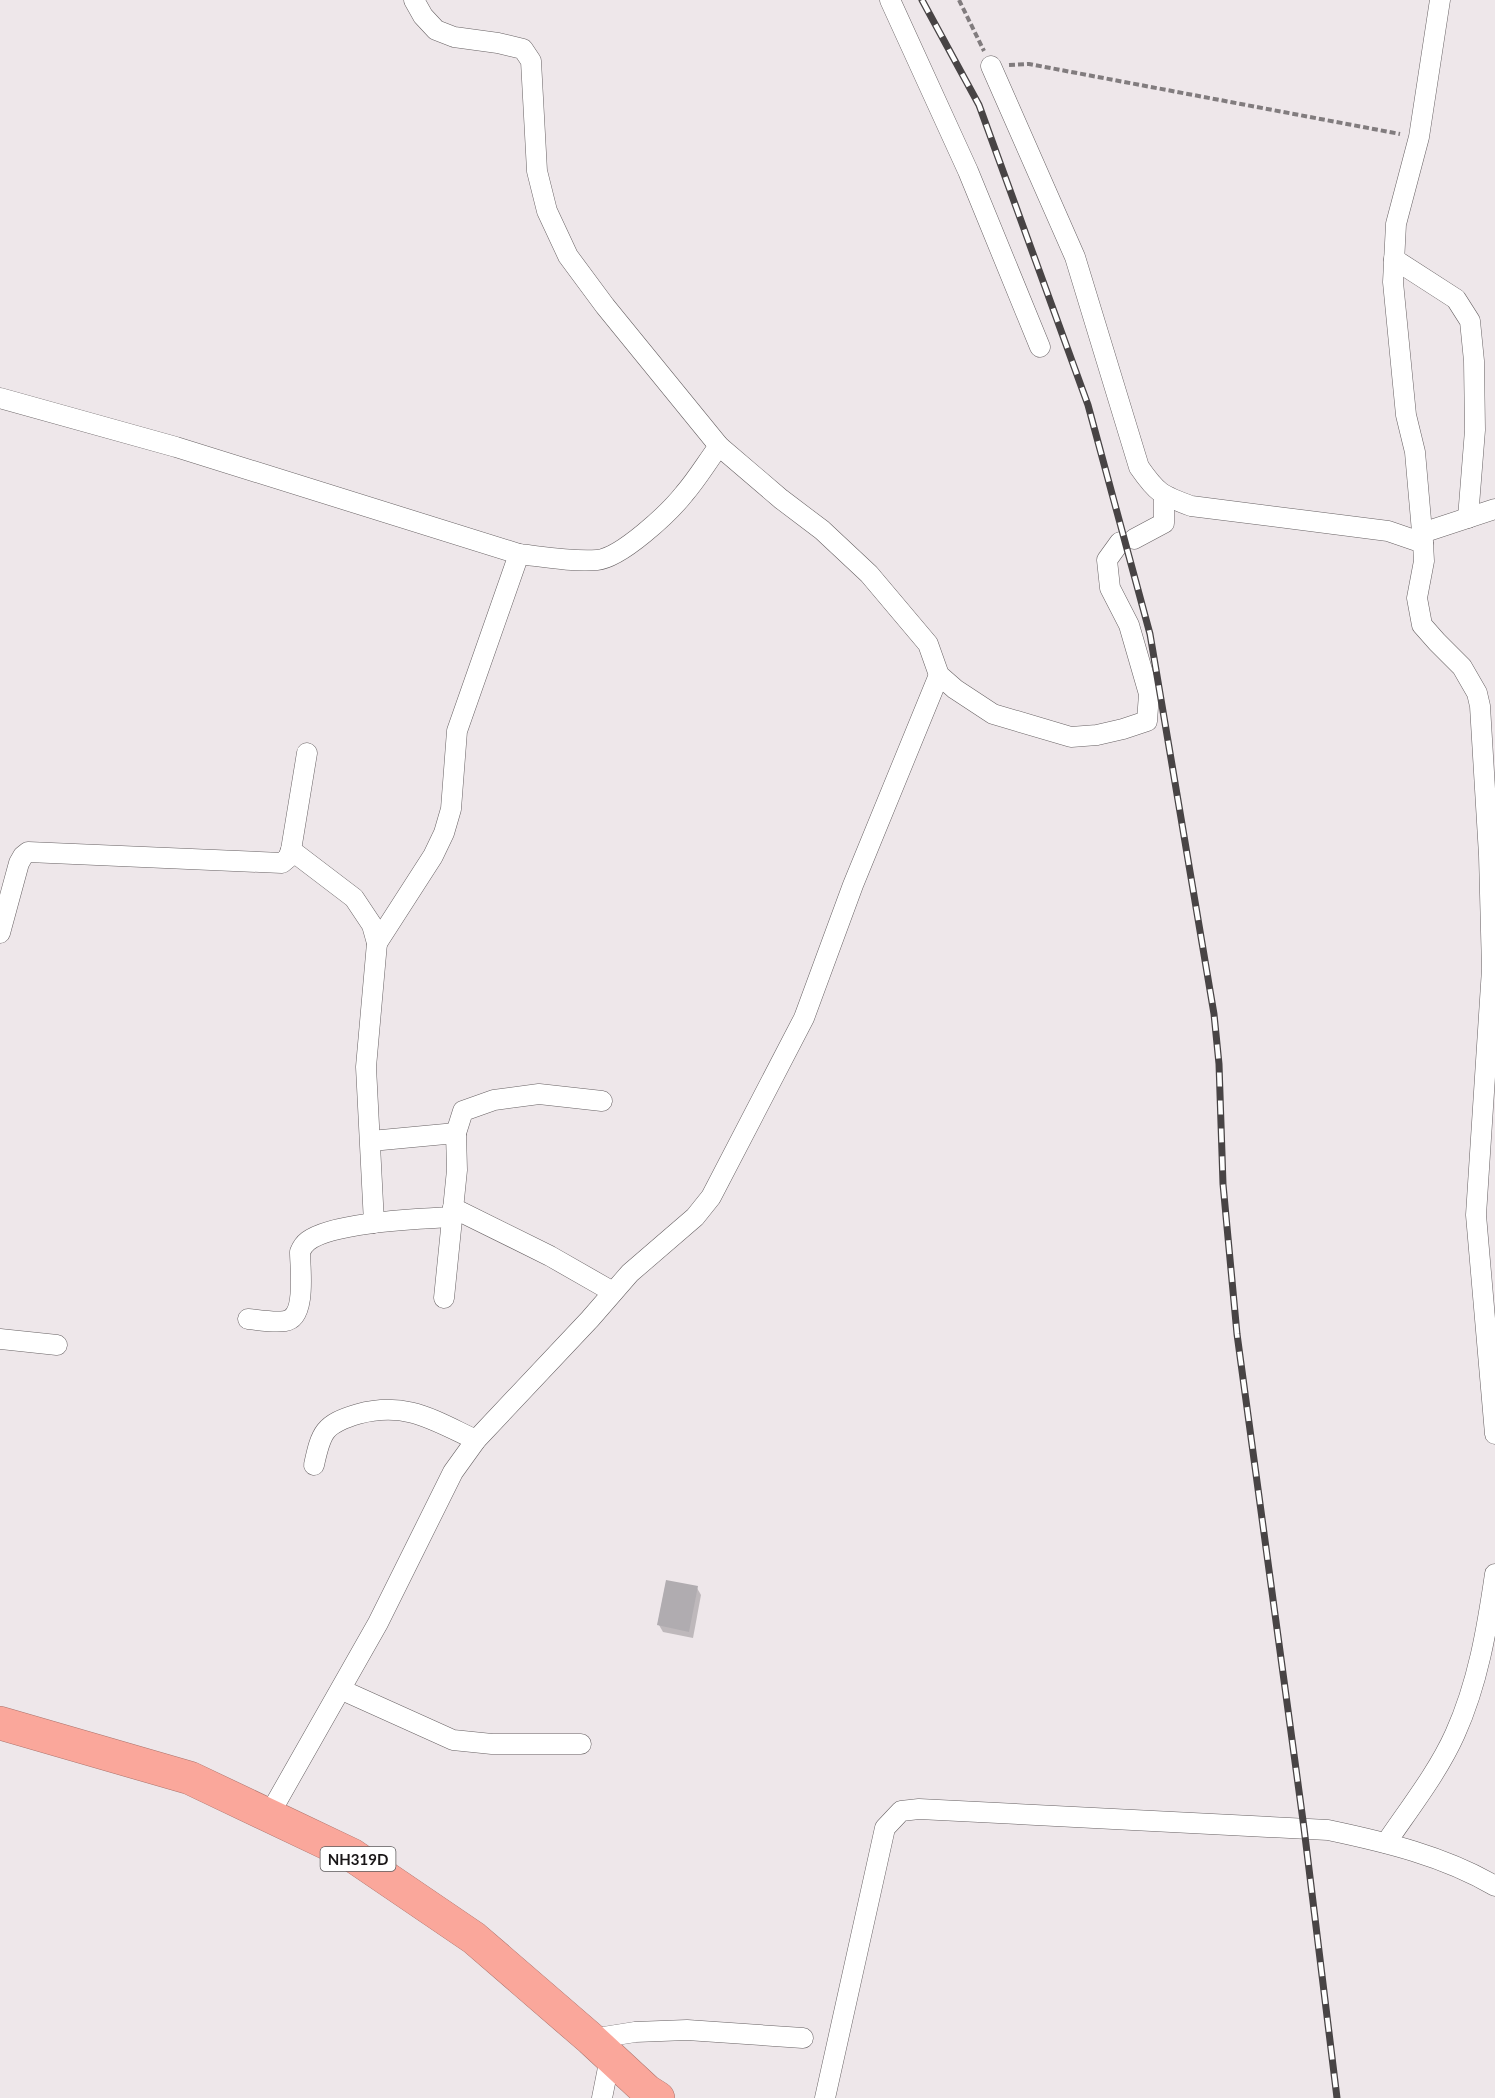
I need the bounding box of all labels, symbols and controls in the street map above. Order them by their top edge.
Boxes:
road number: NH319D [320,1847,395,1871]

